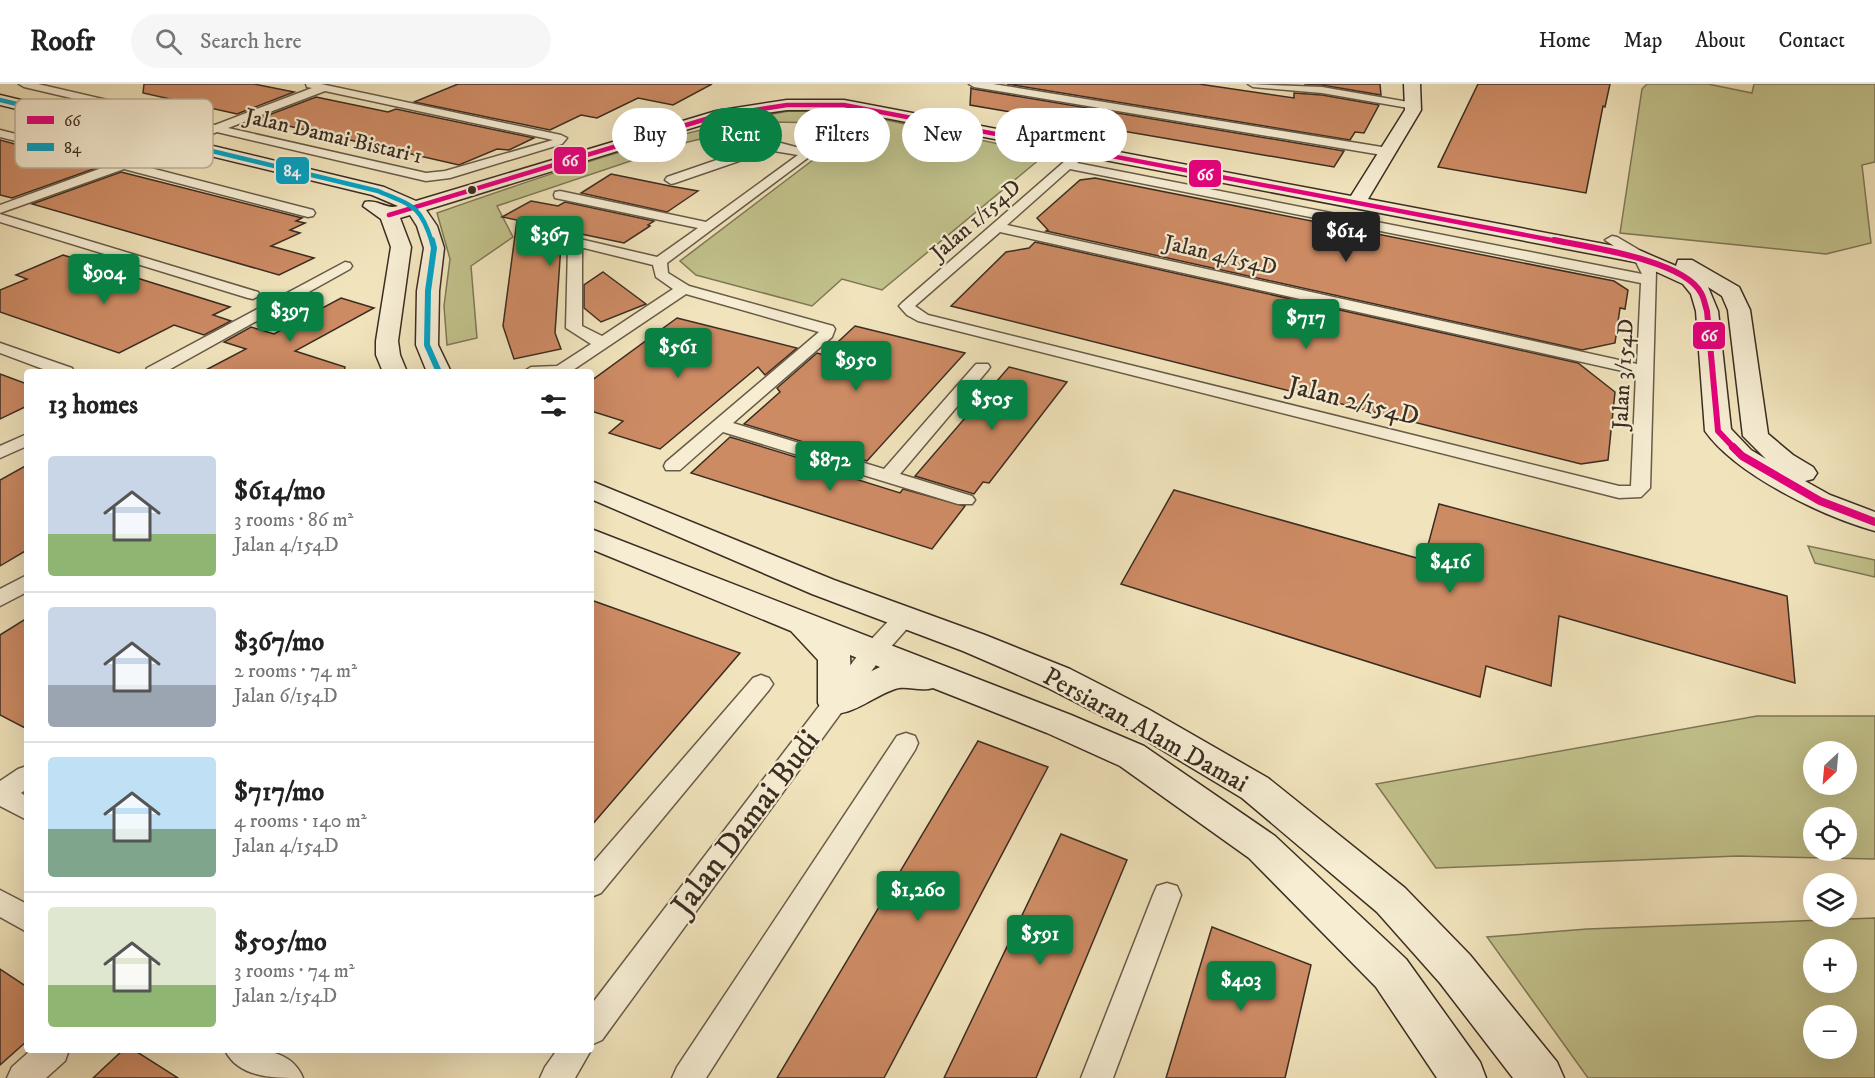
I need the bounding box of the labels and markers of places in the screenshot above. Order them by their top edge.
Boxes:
unlabelled marker [466,184,478,196]
pin: $614 [1310,212,1382,263]
pin: $367 [514,216,586,267]
pin: $904 [68,254,140,305]
pin: $397 [254,292,326,343]
pin: $717 [1270,299,1342,350]
pin: $561 [642,328,714,379]
pin: $950 [820,341,892,392]
pin: $505 [956,380,1028,431]
pin: $872 [794,441,866,492]
pin: $416 [1414,543,1486,594]
pin: $1,260 [869,871,967,922]
pin: $591 [1004,915,1076,966]
pin: $403 [1205,961,1277,1012]

